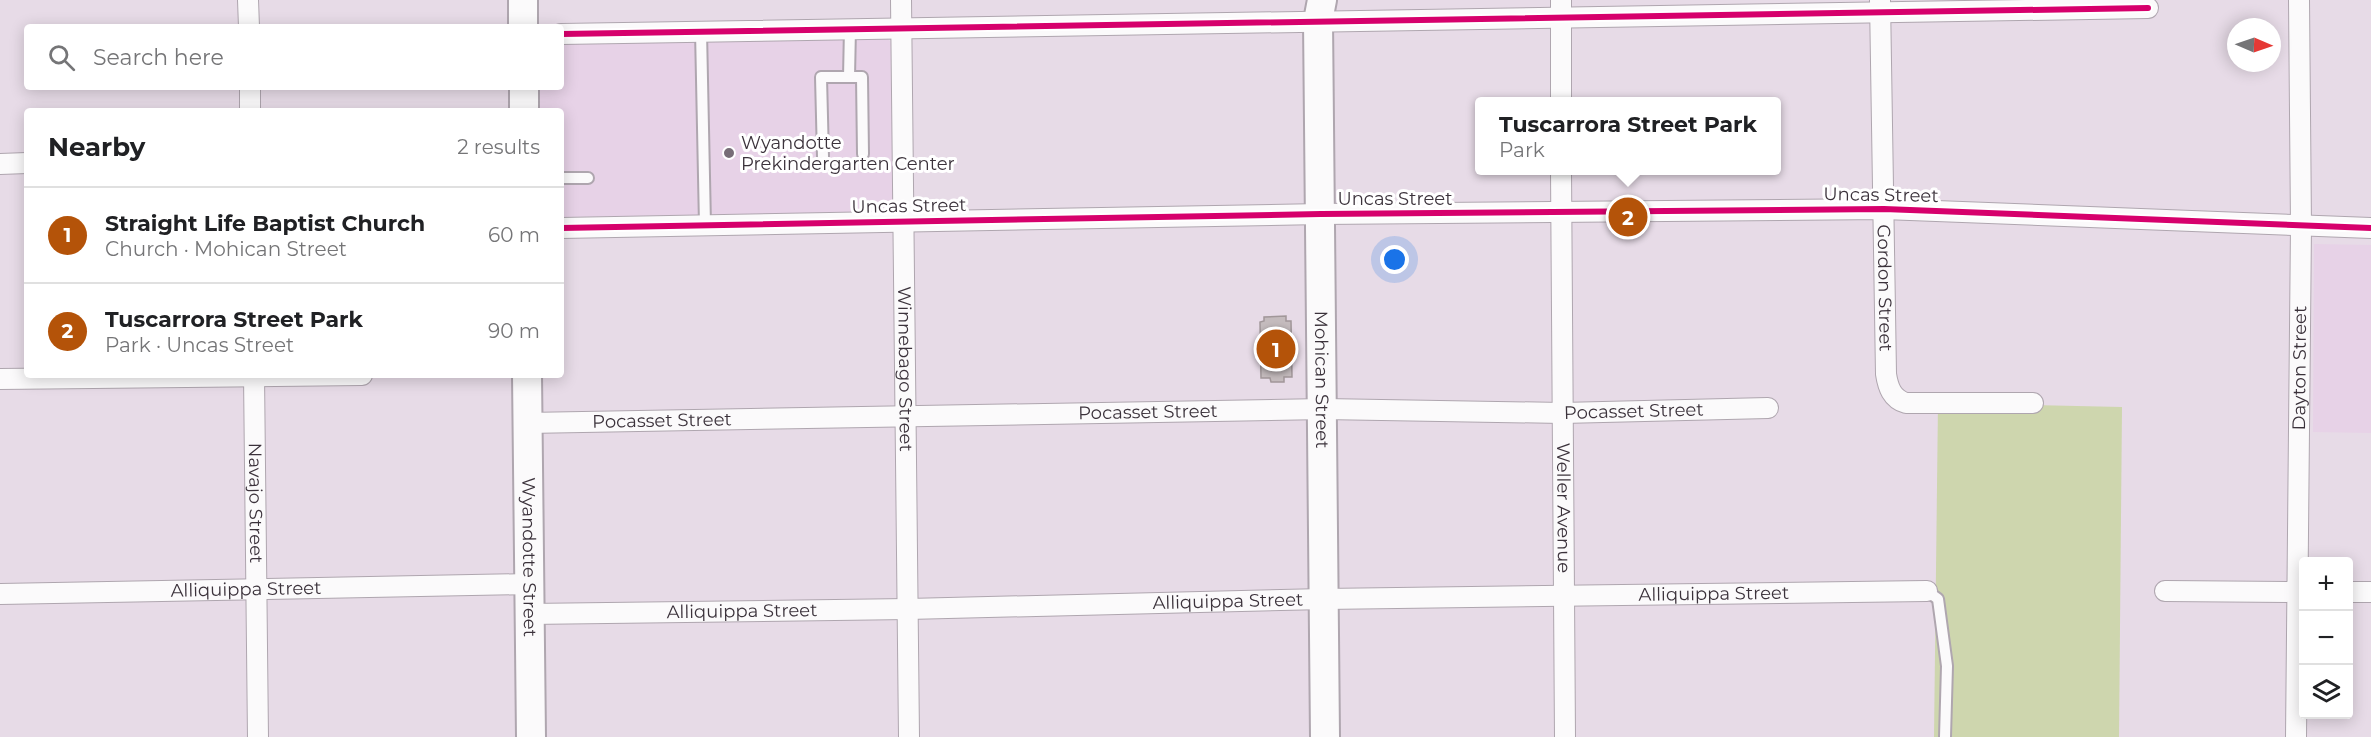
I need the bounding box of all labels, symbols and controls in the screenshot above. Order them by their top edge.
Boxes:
north arrow [2227,18,2281,72]
search box [24,24,564,90]
icon: search [45,41,78,74]
text: Search here [93,44,224,71]
popup [1475,97,1781,175]
text: Tuscarrora Street Park [1499,111,1757,138]
text: Nearby [48,131,145,163]
place label: Wyandotte Prekindergarten Center [741,132,955,175]
text: 2 results [457,135,540,159]
text: Park [1499,138,1545,162]
marker: Wyandotte Prekindergarten Center [722,146,736,160]
street label: Uncas Street [1823,183,1939,207]
street label: Uncas Street [1337,188,1453,210]
street label: Uncas Street [851,194,967,218]
pin: 2 [1608,194,1648,240]
text: Straight Life Baptist Church [105,210,425,237]
text: 1 [64,223,71,247]
text: 60 m [488,223,540,247]
street label: Gordon Street [1873,224,1897,352]
text: Church · Mohican Street [105,237,347,261]
your location [1380,245,1409,274]
street label: Winnebago Street [893,286,917,452]
text: Tuscarrora Street Park [105,306,363,333]
street label: Dayton Street [2288,306,2311,430]
street label: Mohican Street [1310,311,1333,449]
text: 2 [62,319,73,343]
text: 90 m [488,319,540,343]
pin: 1 [1256,326,1296,372]
text: Park · Uncas Street [105,333,294,357]
street label: Pocasset Street [1564,399,1704,424]
street label: Pocasset Street [1078,400,1218,424]
street label: Pocasset Street [592,408,732,433]
street label: Navajo Street [244,443,267,563]
street label: Weller Avenue [1552,443,1575,573]
street label: Wyandotte Street [517,477,541,637]
map controls [2299,557,2353,719]
button: + [2299,557,2353,611]
street label: Alliquippa Street [170,577,322,602]
street label: Alliquippa Street [1638,582,1789,606]
street label: Alliquippa Street [1152,589,1304,614]
street label: Alliquippa Street [666,599,818,623]
button: − [2299,611,2353,665]
button: layers [2299,665,2353,719]

